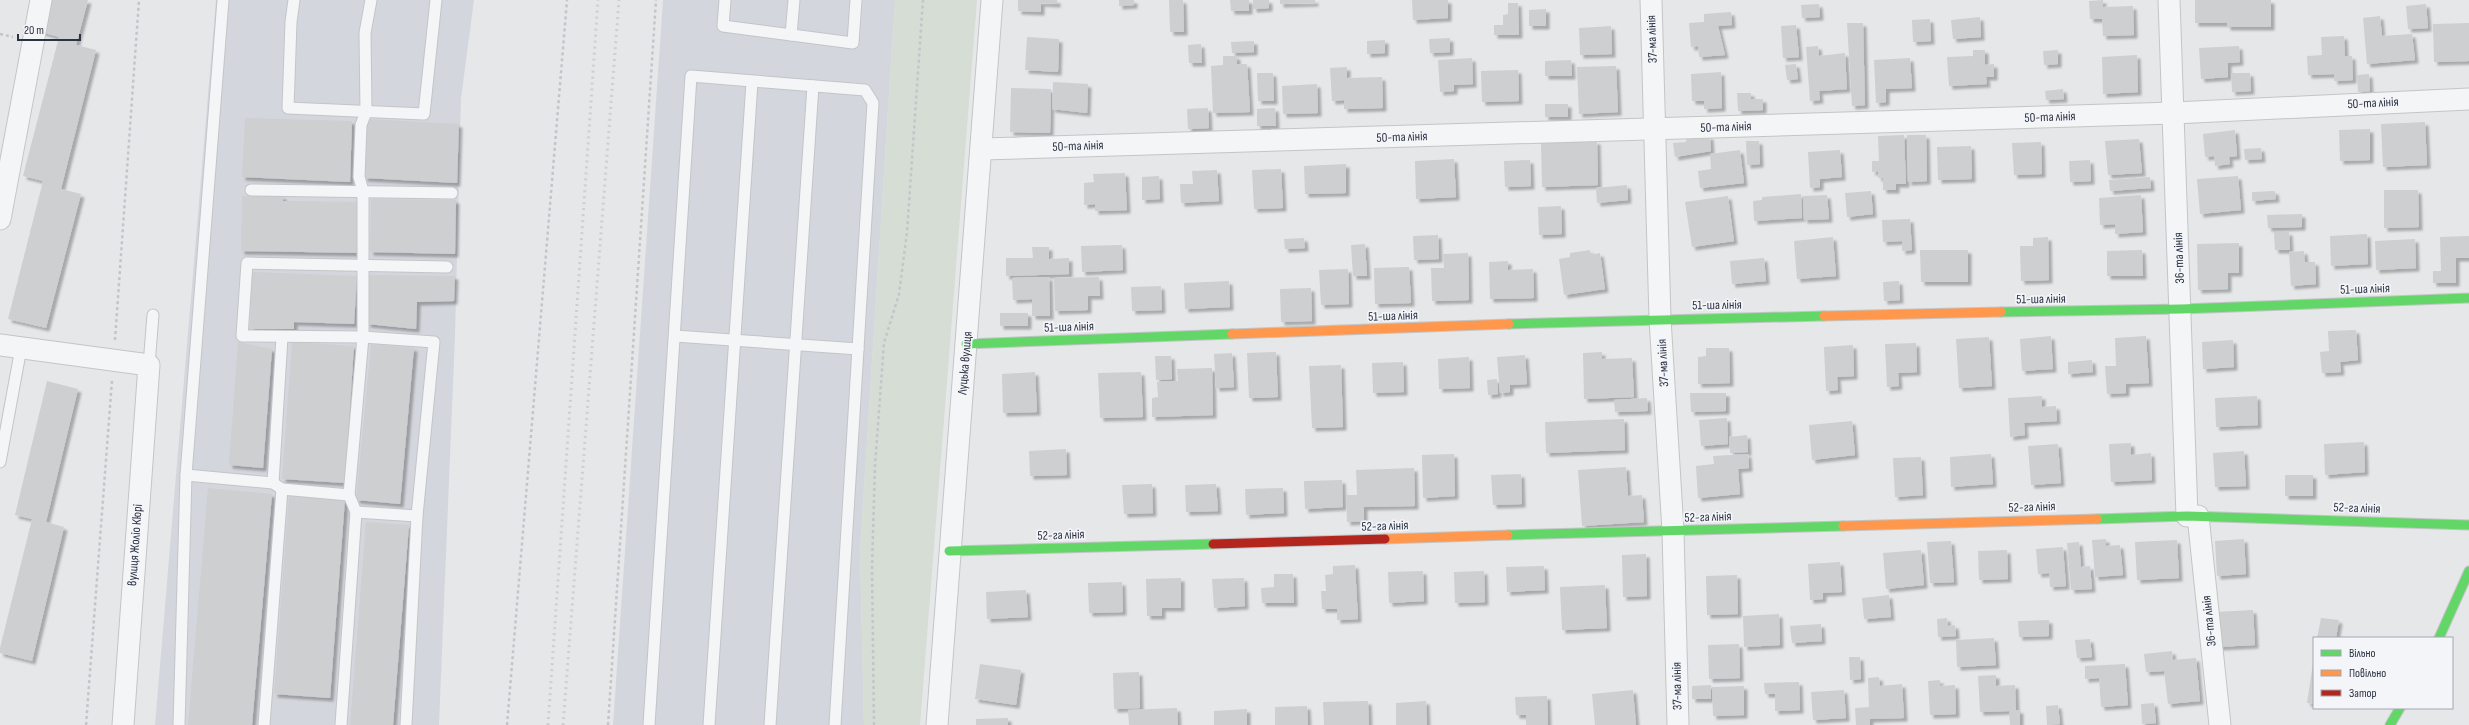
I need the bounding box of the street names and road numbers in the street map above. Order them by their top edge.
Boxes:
street label: 37-ма лінія [1643,15,1661,63]
street label: 50-та лінія [2347,94,2399,112]
street label: 50-та лінія [2024,108,2076,126]
street label: 50-та лінія [1700,118,1752,136]
street label: 50-та лінія [1376,128,1428,146]
street label: 50-та лінія [1052,137,1104,155]
street label: 36-та лінія [2170,232,2188,284]
street label: 51-ша лінія [2340,280,2390,298]
street label: 51-ша лінія [2016,291,2066,307]
street label: 51-ша лінія [1692,297,1742,313]
street label: 51-ша лінія [1368,307,1418,325]
street label: 51-ша лінія [1044,318,1094,336]
street label: Луцька вулиця [954,331,976,396]
street label: 37-ма лінія [1654,339,1672,387]
street label: 52-га лінія [2008,498,2056,516]
street label: 52-га лінія [2333,499,2381,517]
street label: вулиця Жоліо Кюрі [124,503,146,587]
street label: 52-га лінія [1684,508,1732,526]
street label: 52-га лінія [1361,517,1409,535]
street label: 52-га лінія [1037,526,1085,544]
street label: 36-та лінія [2198,595,2220,647]
street label: 37-ма лінія [1669,662,1685,710]

